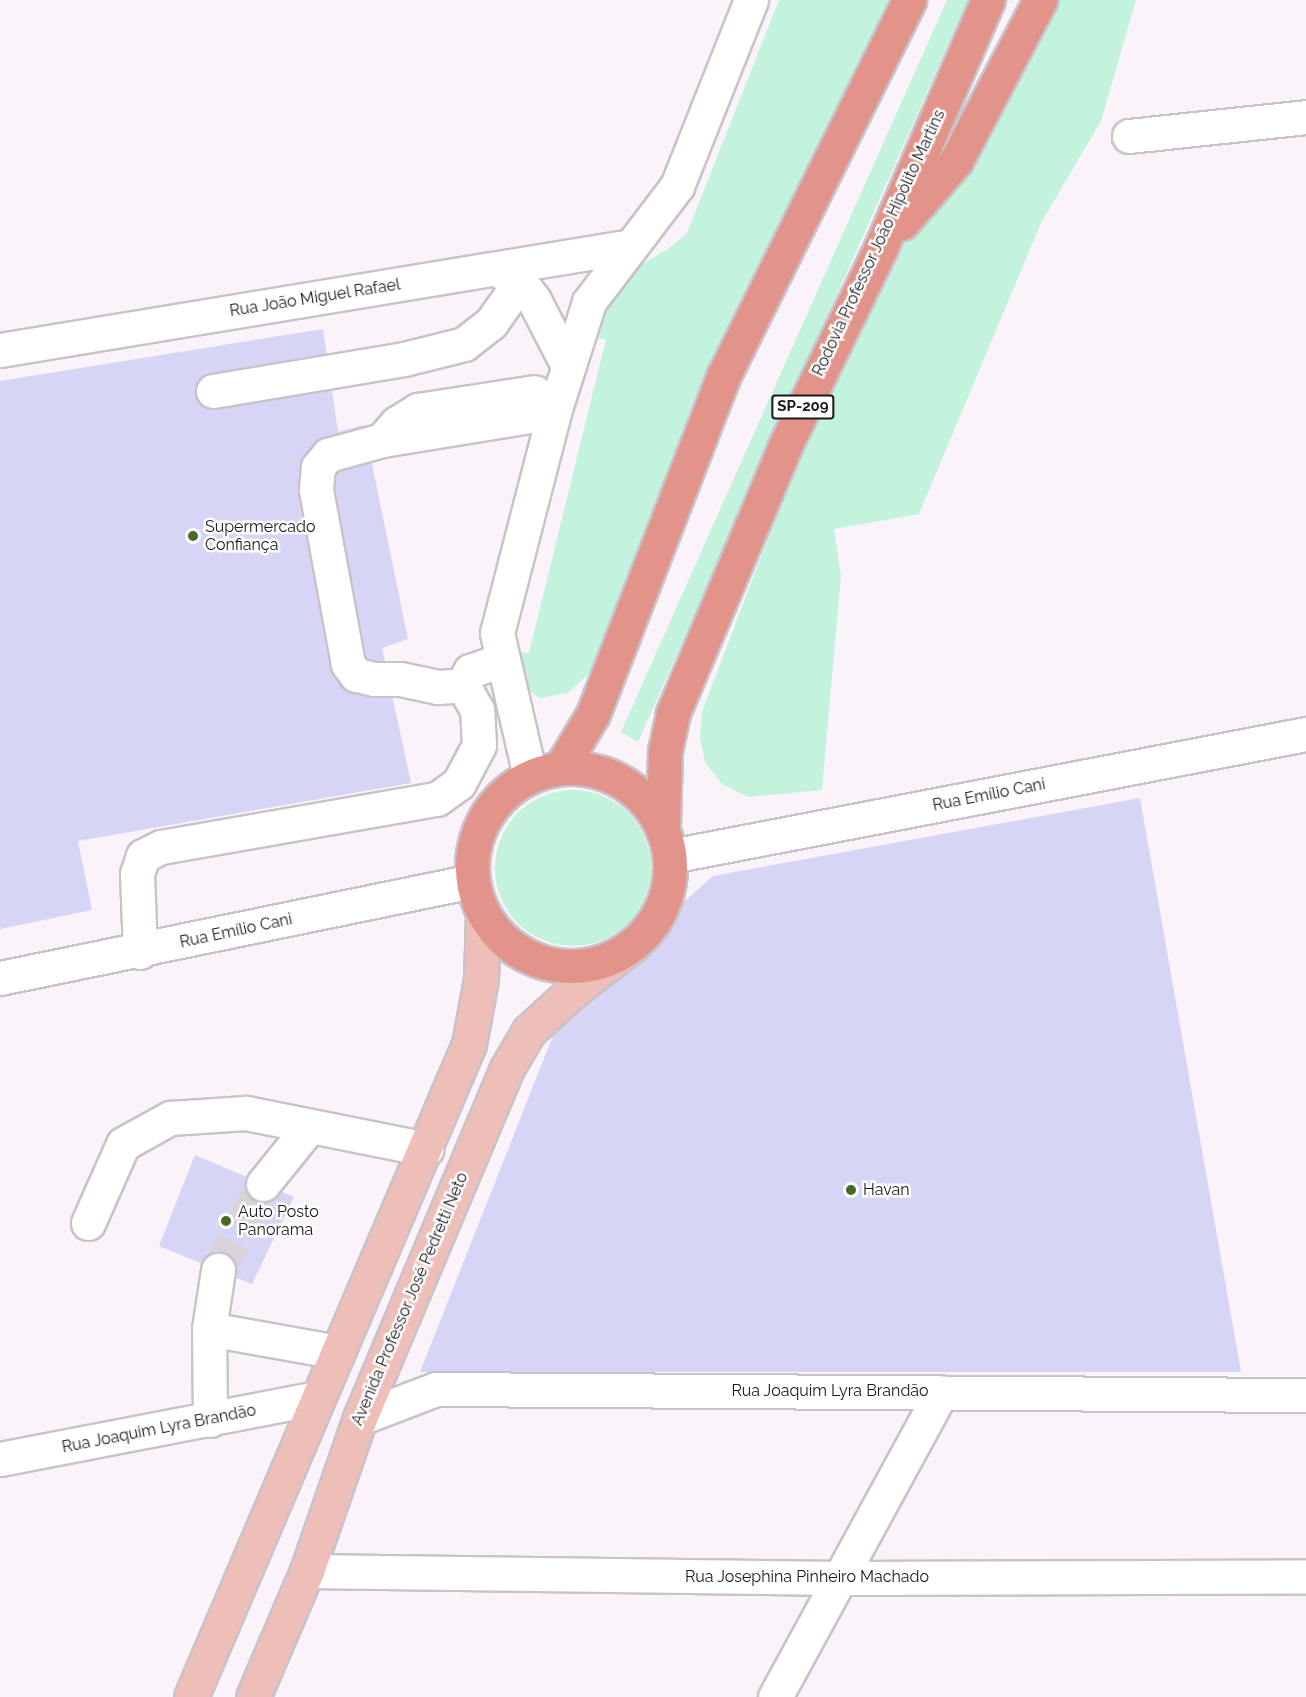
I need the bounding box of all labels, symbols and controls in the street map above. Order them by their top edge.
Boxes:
street label: Rodovia Professor João Hipólito Martins [809,106,949,380]
street label: Rua João Miguel Rafael [228,275,402,321]
road number: SP-209 [770,395,836,419]
place label: Supermercado Confiança [205,517,316,555]
marker: Supermercado Confiança [186,529,200,543]
street label: Rua Emílio Cani [931,775,1047,815]
street label: Rua Emílio Cani [178,910,294,952]
street label: Avenida Professor José Pedretti Neto [348,1169,472,1429]
place label: Havan [863,1180,910,1200]
marker: Havan [844,1183,858,1197]
place label: Auto Posto Panorama [238,1202,319,1240]
marker: Auto Posto Panorama [219,1214,233,1228]
street label: Rua Joaquim Lyra Brandão [731,1381,929,1401]
street label: Rua Joaquim Lyra Brandão [60,1401,258,1457]
street label: Rua Josephina Pinheiro Machado [685,1567,929,1587]

